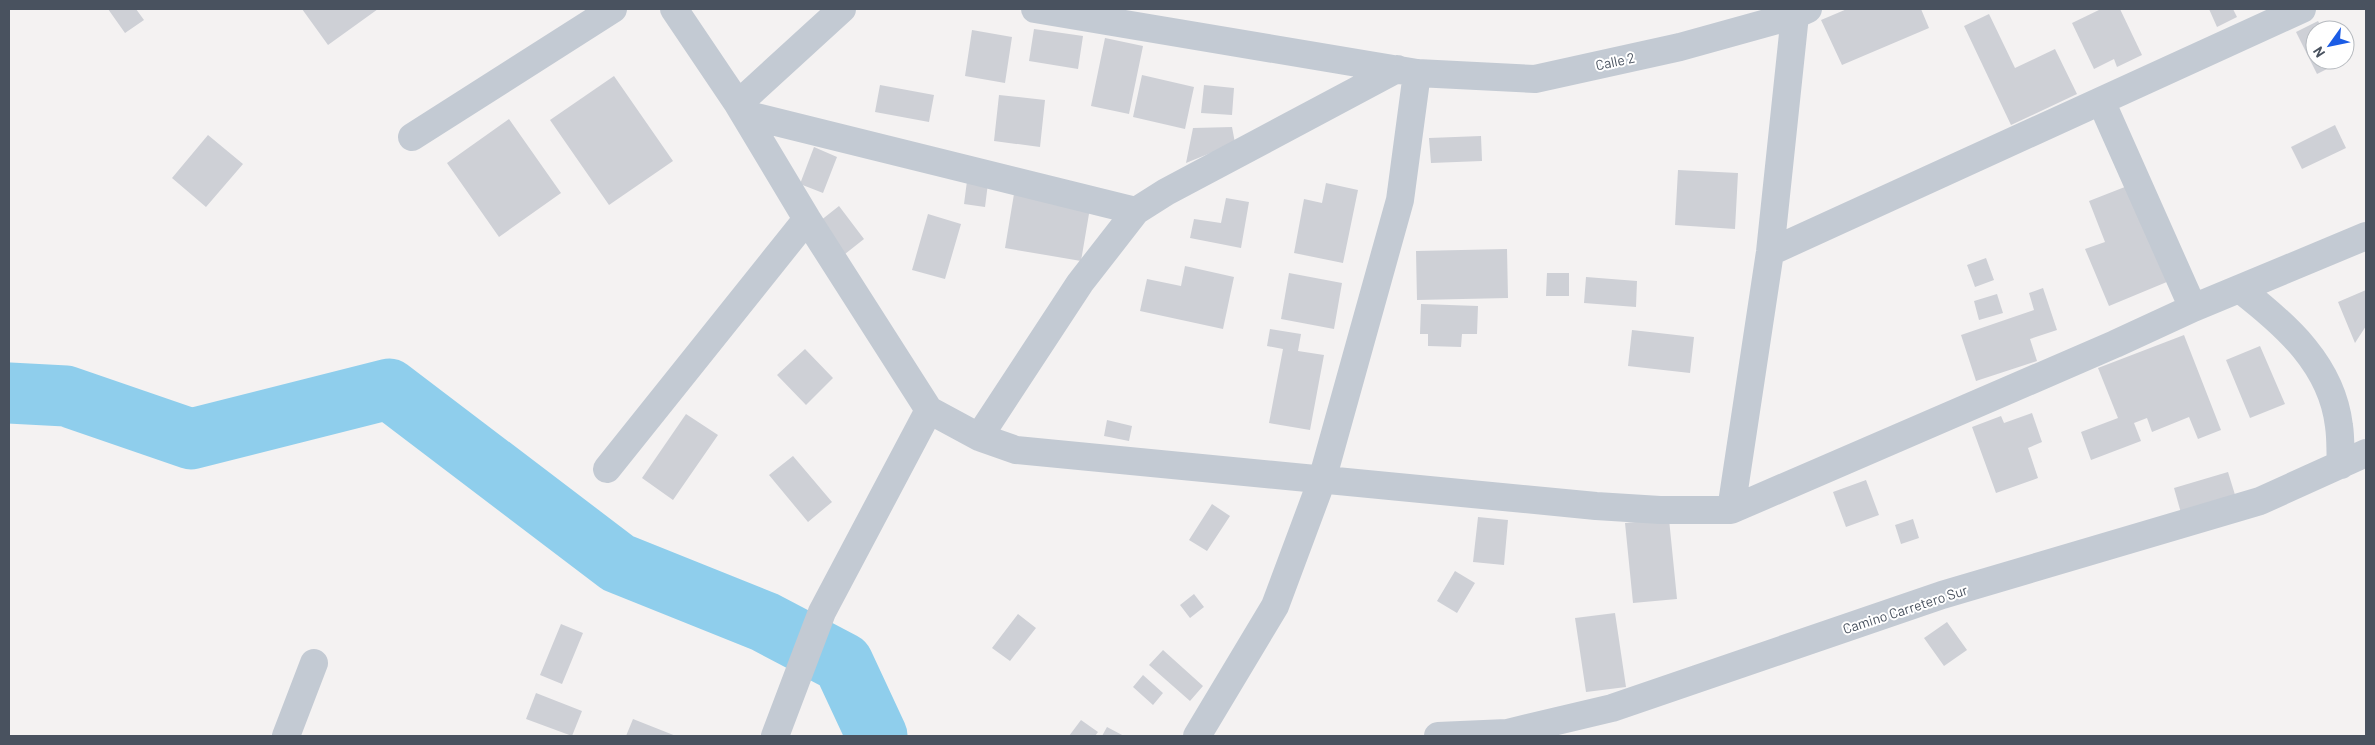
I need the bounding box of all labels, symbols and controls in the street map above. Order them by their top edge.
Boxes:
north arrow [2305,20,2355,70]
text: N [2309,44,2328,61]
street label: Calle 2 [1594,49,1636,73]
street label: Camino Carretero Sur [1840,581,1970,637]

